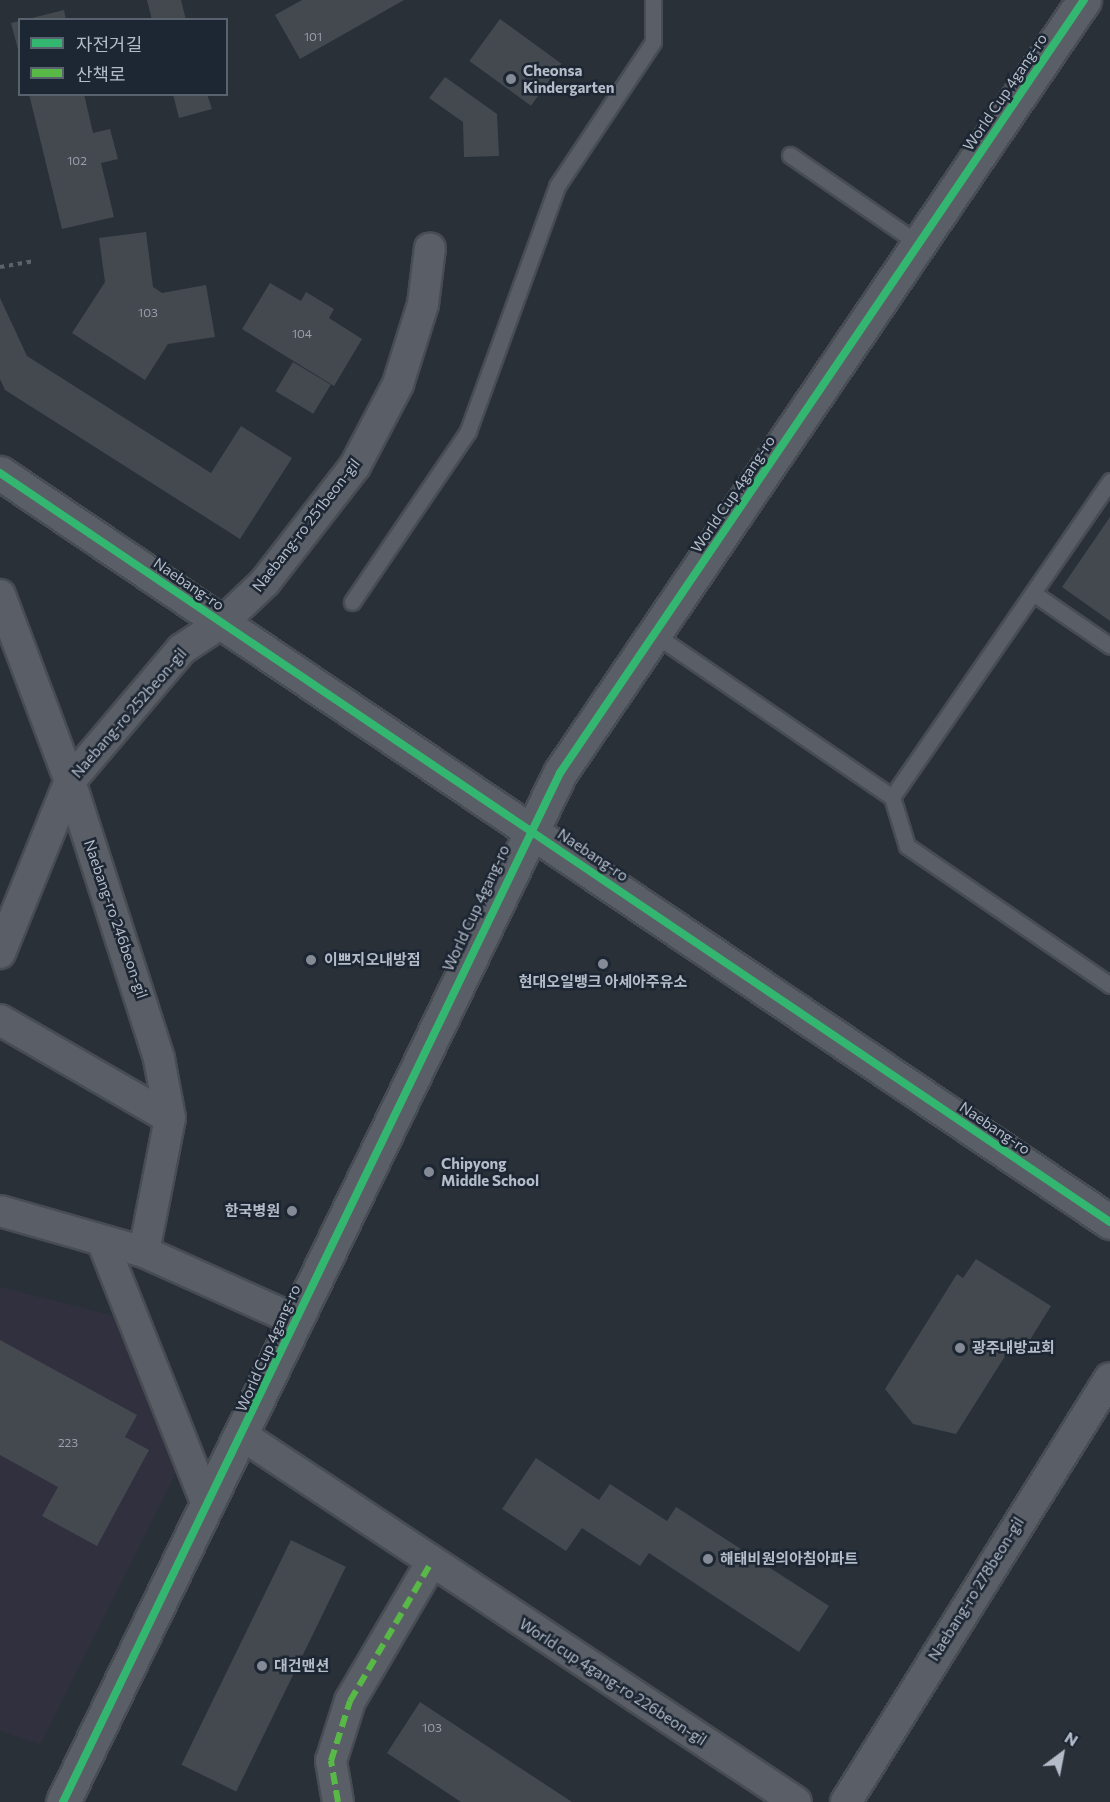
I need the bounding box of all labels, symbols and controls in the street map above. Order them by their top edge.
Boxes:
legend [18,18,228,96]
house number: 101 [304,30,322,44]
street label: World Cup 4gang-ro [959,30,1051,154]
text: 자전거길 [76,33,142,55]
place label: Cheonsa Kindergarten [523,61,614,96]
text: 산책로 [76,63,126,85]
marker: Cheonsa Kindergarten [504,72,518,86]
house number: 102 [67,154,87,168]
house number: 103 [138,306,158,320]
house number: 104 [292,327,312,341]
street label: World Cup 4gang-ro [687,432,779,556]
street label: Naebang-ro 251beon-gil [248,455,364,595]
street label: Naebang-ro [150,554,228,614]
street label: Naebang-ro 252beon-gil [68,645,190,781]
street label: Naebang-ro [554,825,632,885]
street label: Naebang-ro 246beon-gil [80,837,152,1001]
street label: World Cup 4gang-ro [439,842,513,974]
marker: 이쁘지오내방점 [302,951,320,969]
place label: 이쁘지오내방점 [324,951,421,969]
marker: 현대오일뱅크 아세아주유소 [596,957,610,971]
place label: 현대오일뱅크 아세아주유소 [519,973,687,991]
street label: Naebang-ro [956,1098,1034,1158]
place label: Chipyong Middle School [441,1154,539,1189]
marker: Chipyong Middle School [422,1165,436,1179]
place label: 한국병원 [225,1202,280,1220]
marker: 한국병원 [285,1204,299,1218]
street label: World Cup 4gang-ro [232,1282,304,1414]
place label: 광주내방교회 [972,1339,1055,1357]
marker: 광주내방교회 [953,1341,967,1355]
house number: 223 [58,1436,78,1450]
street label: Naebang-ro 278beon-gil [924,1514,1028,1664]
place label: 해태비원의아침아파트 [720,1550,858,1568]
marker: 해태비원의아침아파트 [701,1552,715,1566]
street label: World cup 4gang-ro 226beon-gil [516,1615,710,1749]
place label: 대건맨션 [274,1657,329,1675]
marker: 대건맨션 [255,1659,269,1673]
house number: 103 [422,1721,442,1735]
north arrow [1032,1724,1092,1784]
text: N [1062,1727,1082,1750]

